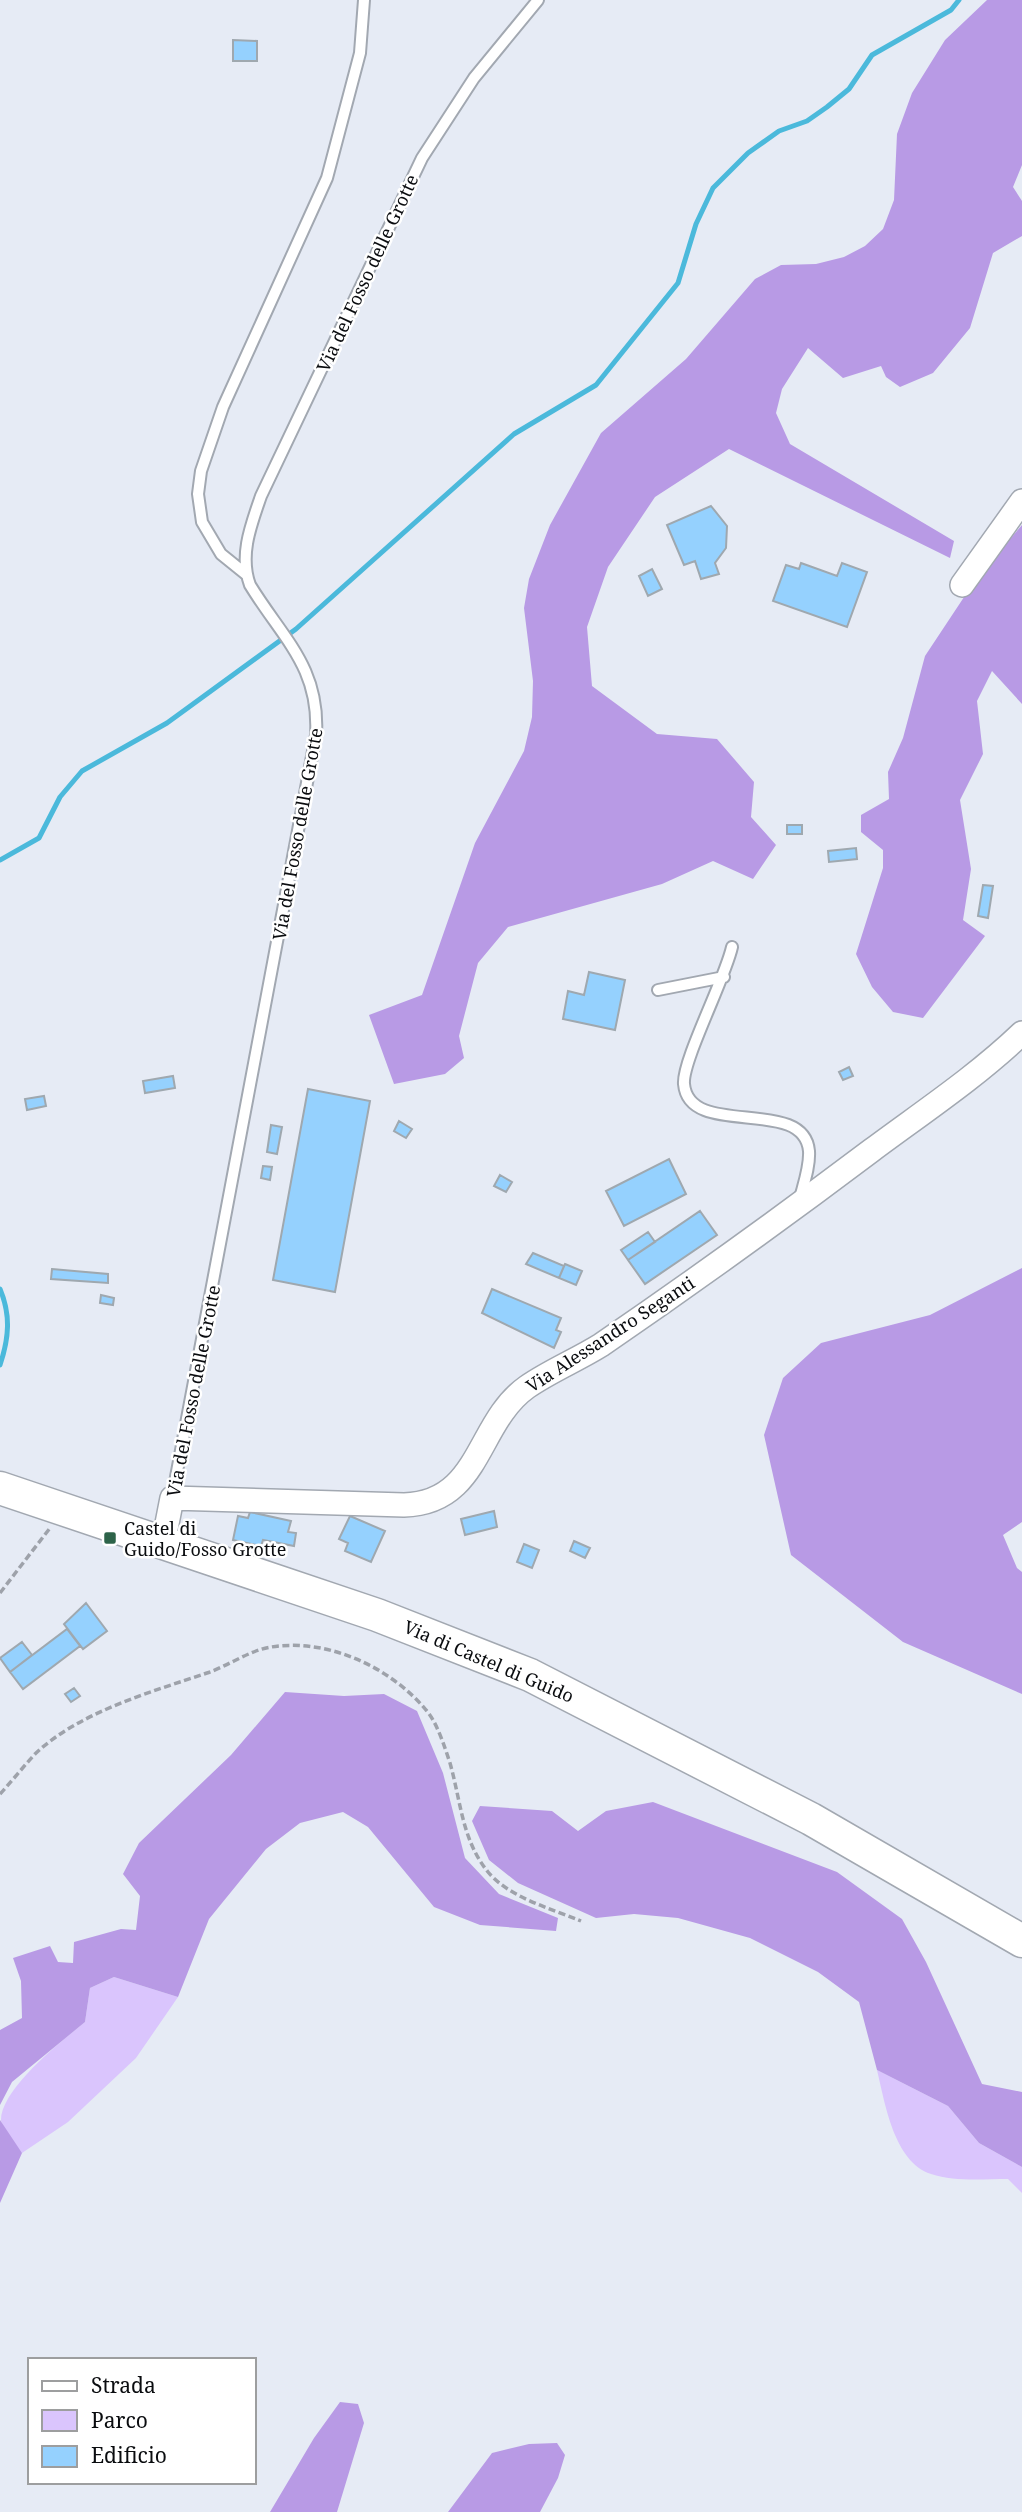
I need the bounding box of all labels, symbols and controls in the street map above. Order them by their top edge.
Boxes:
street label: Via del Fosso delle Grotte [311,170,423,376]
street label: Via del Fosso delle Grotte [266,726,328,942]
street label: Via Alessandro Seganti [521,1270,699,1397]
street label: Via del Fosso delle Grotte [161,1283,225,1499]
place label: Castel di Guido/Fosso Grotte [124,1516,286,1561]
marker: Castel di Guido/Fosso Grotte [102,1530,118,1546]
street label: Via di Castel di Guido [400,1614,578,1708]
legend [28,2358,256,2484]
text: Strada [91,2371,156,2399]
text: Parco [91,2406,148,2434]
text: Edificio [91,2441,167,2469]

